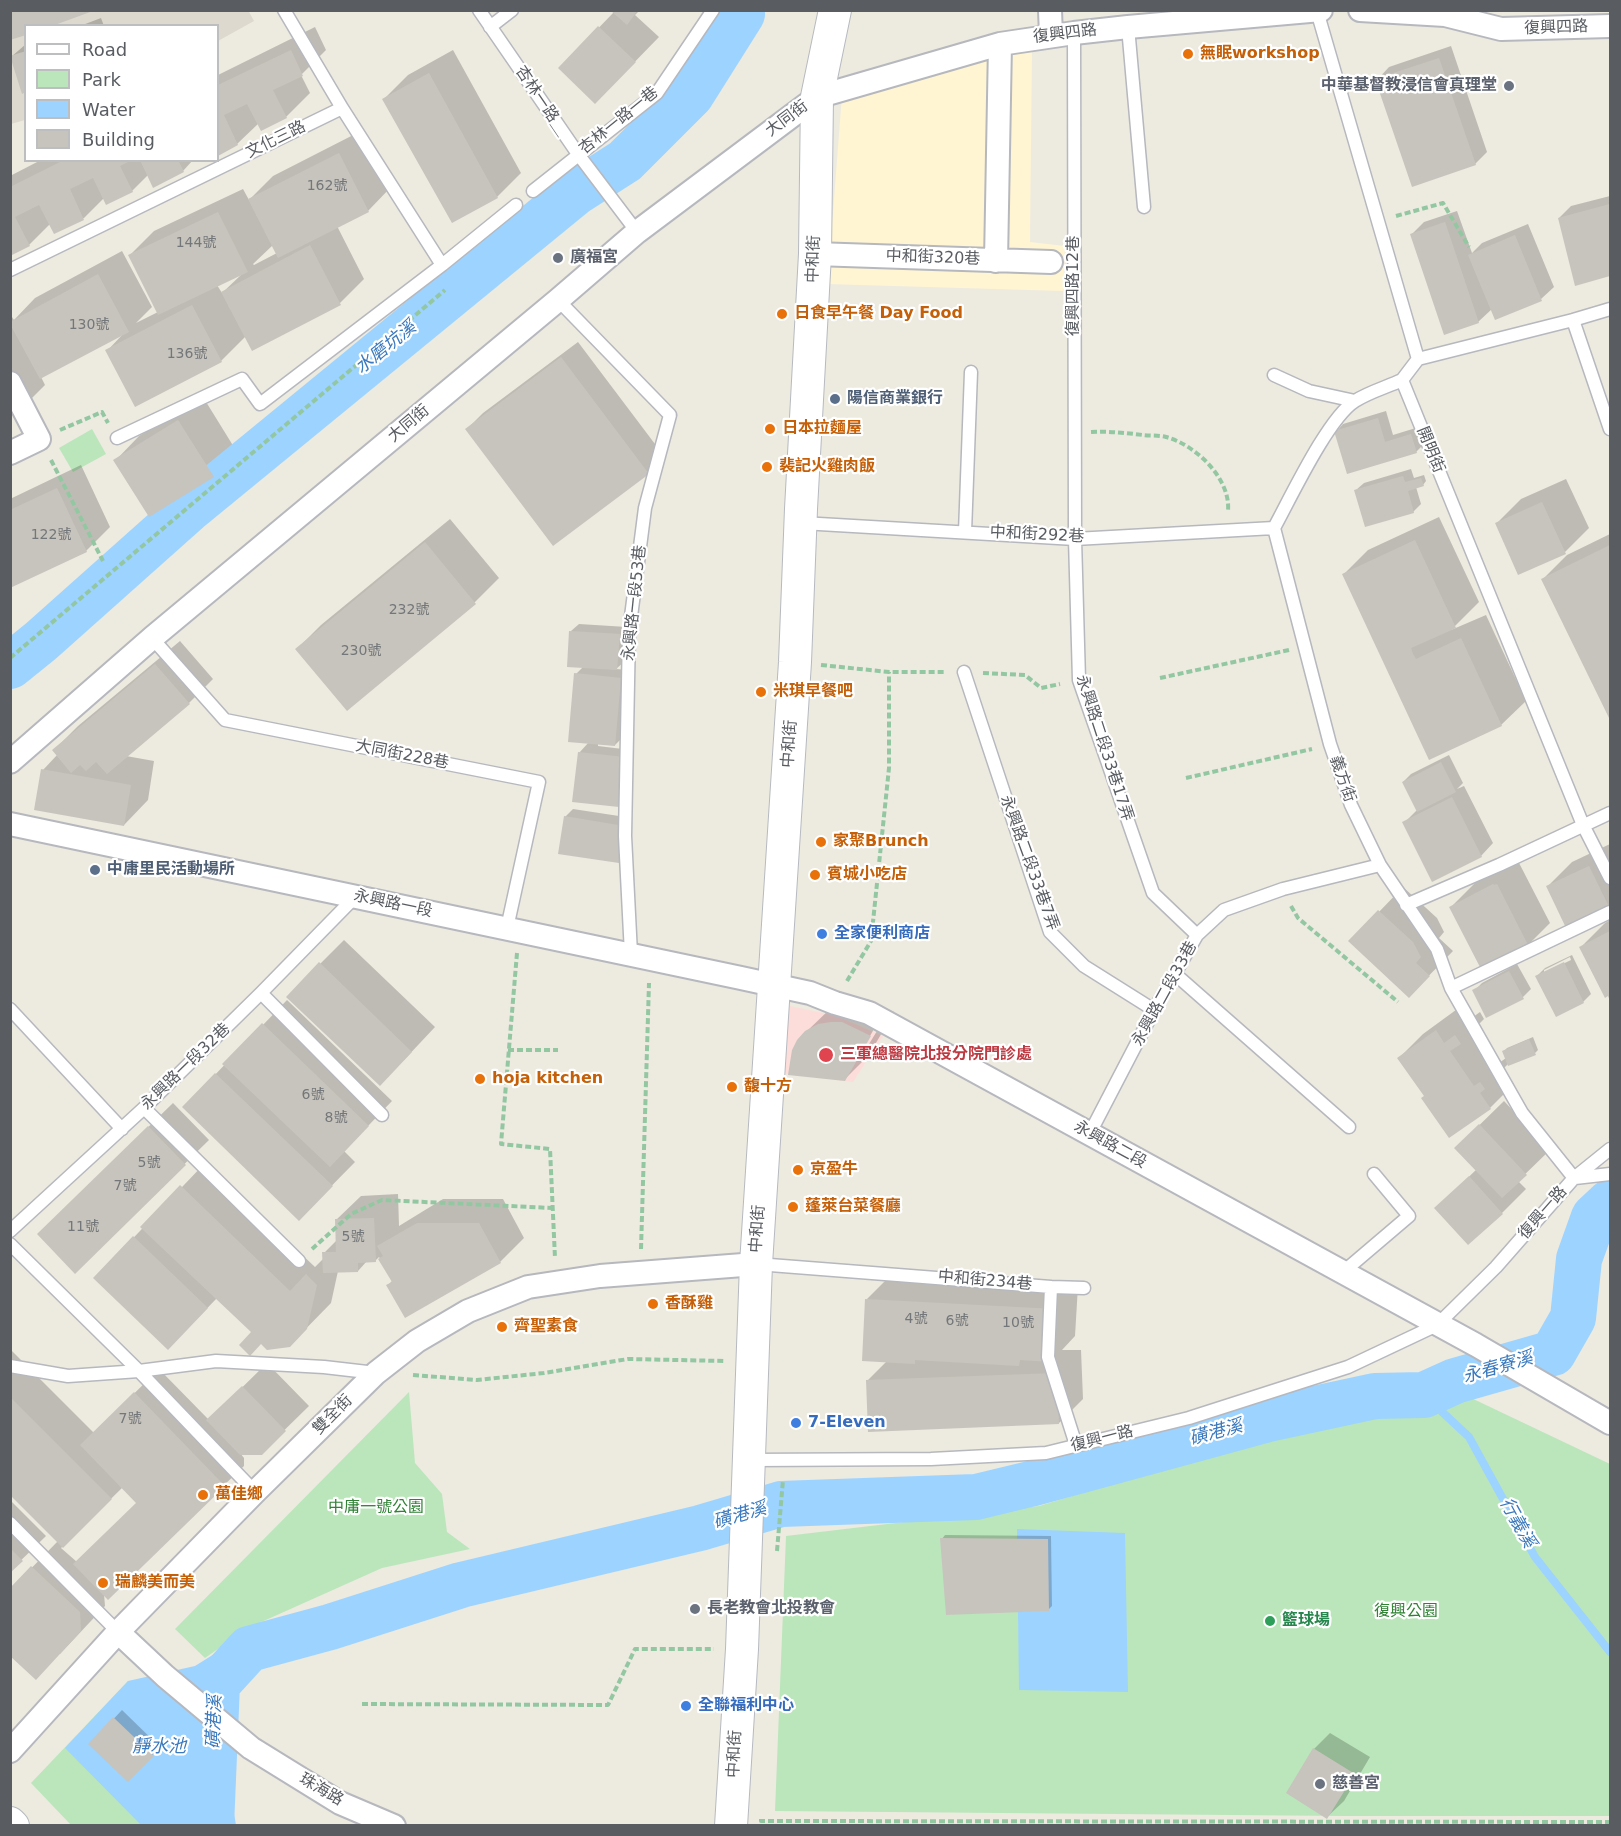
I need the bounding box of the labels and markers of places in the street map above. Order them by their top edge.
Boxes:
place label: 無眠workshop [1200,44,1320,64]
marker: 無眠workshop [1181,47,1195,61]
place label: 中華基督教浸信會真理堂 [1321,76,1497,96]
marker: 中華基督教浸信會真理堂 [1502,79,1516,93]
place label: 廣福宮 [570,248,618,268]
marker: 廣福宮 [551,251,565,265]
place label: 日食早午餐 Day Food [794,304,963,324]
marker: 日食早午餐 Day Food [775,307,789,321]
place label: 陽信商業銀行 [847,389,943,409]
marker: 陽信商業銀行 [828,392,842,406]
place label: 日本拉麵屋 [782,419,862,439]
marker: 日本拉麵屋 [763,422,777,436]
place label: 裴記火雞肉飯 [779,457,875,477]
marker: 裴記火雞肉飯 [760,460,774,474]
place label: 米琪早餐吧 [773,682,853,702]
marker: 米琪早餐吧 [754,685,768,699]
place label: 家聚Brunch [833,832,929,852]
marker: 家聚Brunch [814,835,828,849]
place label: 中庸里民活動場所 [107,860,235,880]
marker: 中庸里民活動場所 [88,863,102,877]
place label: 賓城小吃店 [827,865,907,885]
marker: 賓城小吃店 [808,868,822,882]
place label: 全家便利商店 [834,924,930,944]
marker: 全家便利商店 [815,927,829,941]
place label: 三軍總醫院北投分院門診處 [840,1045,1032,1065]
marker: 三軍總醫院北投分院門診處 [817,1046,835,1064]
place label: hoja kitchen [492,1069,603,1089]
marker: hoja kitchen [473,1072,487,1086]
place label: 馥十方 [744,1077,792,1097]
marker: 馥十方 [725,1080,739,1094]
place label: 京盈牛 [810,1160,858,1180]
marker: 京盈牛 [791,1163,805,1177]
place label: 蓬萊台菜餐廳 [805,1197,901,1217]
marker: 蓬萊台菜餐廳 [786,1200,800,1214]
place label: 香酥雞 [665,1294,713,1314]
marker: 香酥雞 [646,1297,660,1311]
place label: 齊聖素食 [514,1317,578,1337]
marker: 齊聖素食 [495,1320,509,1334]
place label: 7-Eleven [808,1413,886,1433]
marker: 7-Eleven [789,1416,803,1430]
place label: 萬佳鄉 [215,1485,263,1505]
marker: 萬佳鄉 [196,1488,210,1502]
place label: 瑞麟美而美 [115,1573,195,1593]
marker: 瑞麟美而美 [96,1576,110,1590]
place label: 長老教會北投教會 [707,1599,835,1619]
marker: 長老教會北投教會 [688,1602,702,1616]
place label: 籃球場 [1282,1611,1330,1631]
marker: 籃球場 [1263,1614,1277,1628]
place label: 全聯福利中心 [698,1696,794,1716]
marker: 全聯福利中心 [679,1699,693,1713]
place label: 慈善宮 [1332,1774,1380,1794]
marker: 慈善宮 [1313,1777,1327,1791]

